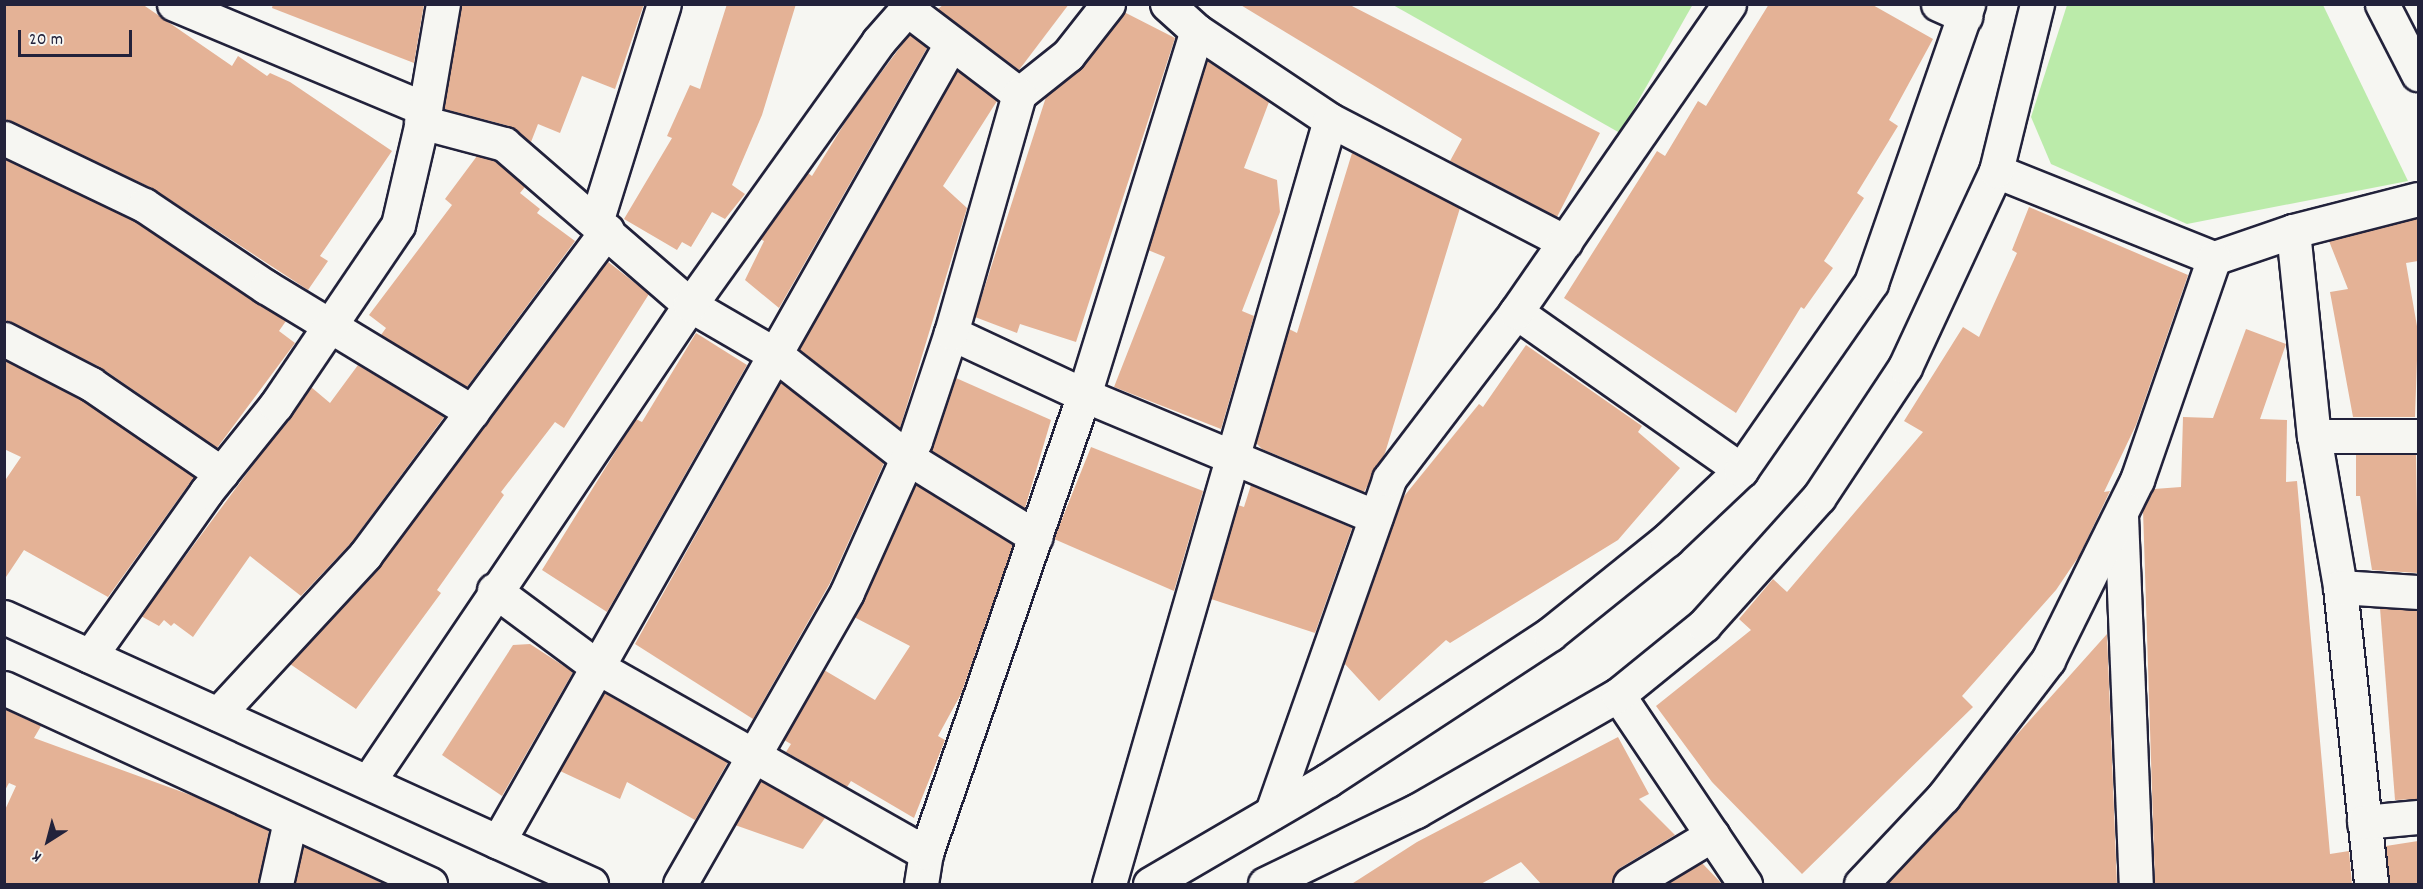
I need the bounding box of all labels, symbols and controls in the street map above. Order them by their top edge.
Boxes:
scale bar [21,18,135,56]
text: 20 m [29,28,63,53]
north arrow [18,811,78,871]
text: K [27,844,47,867]

